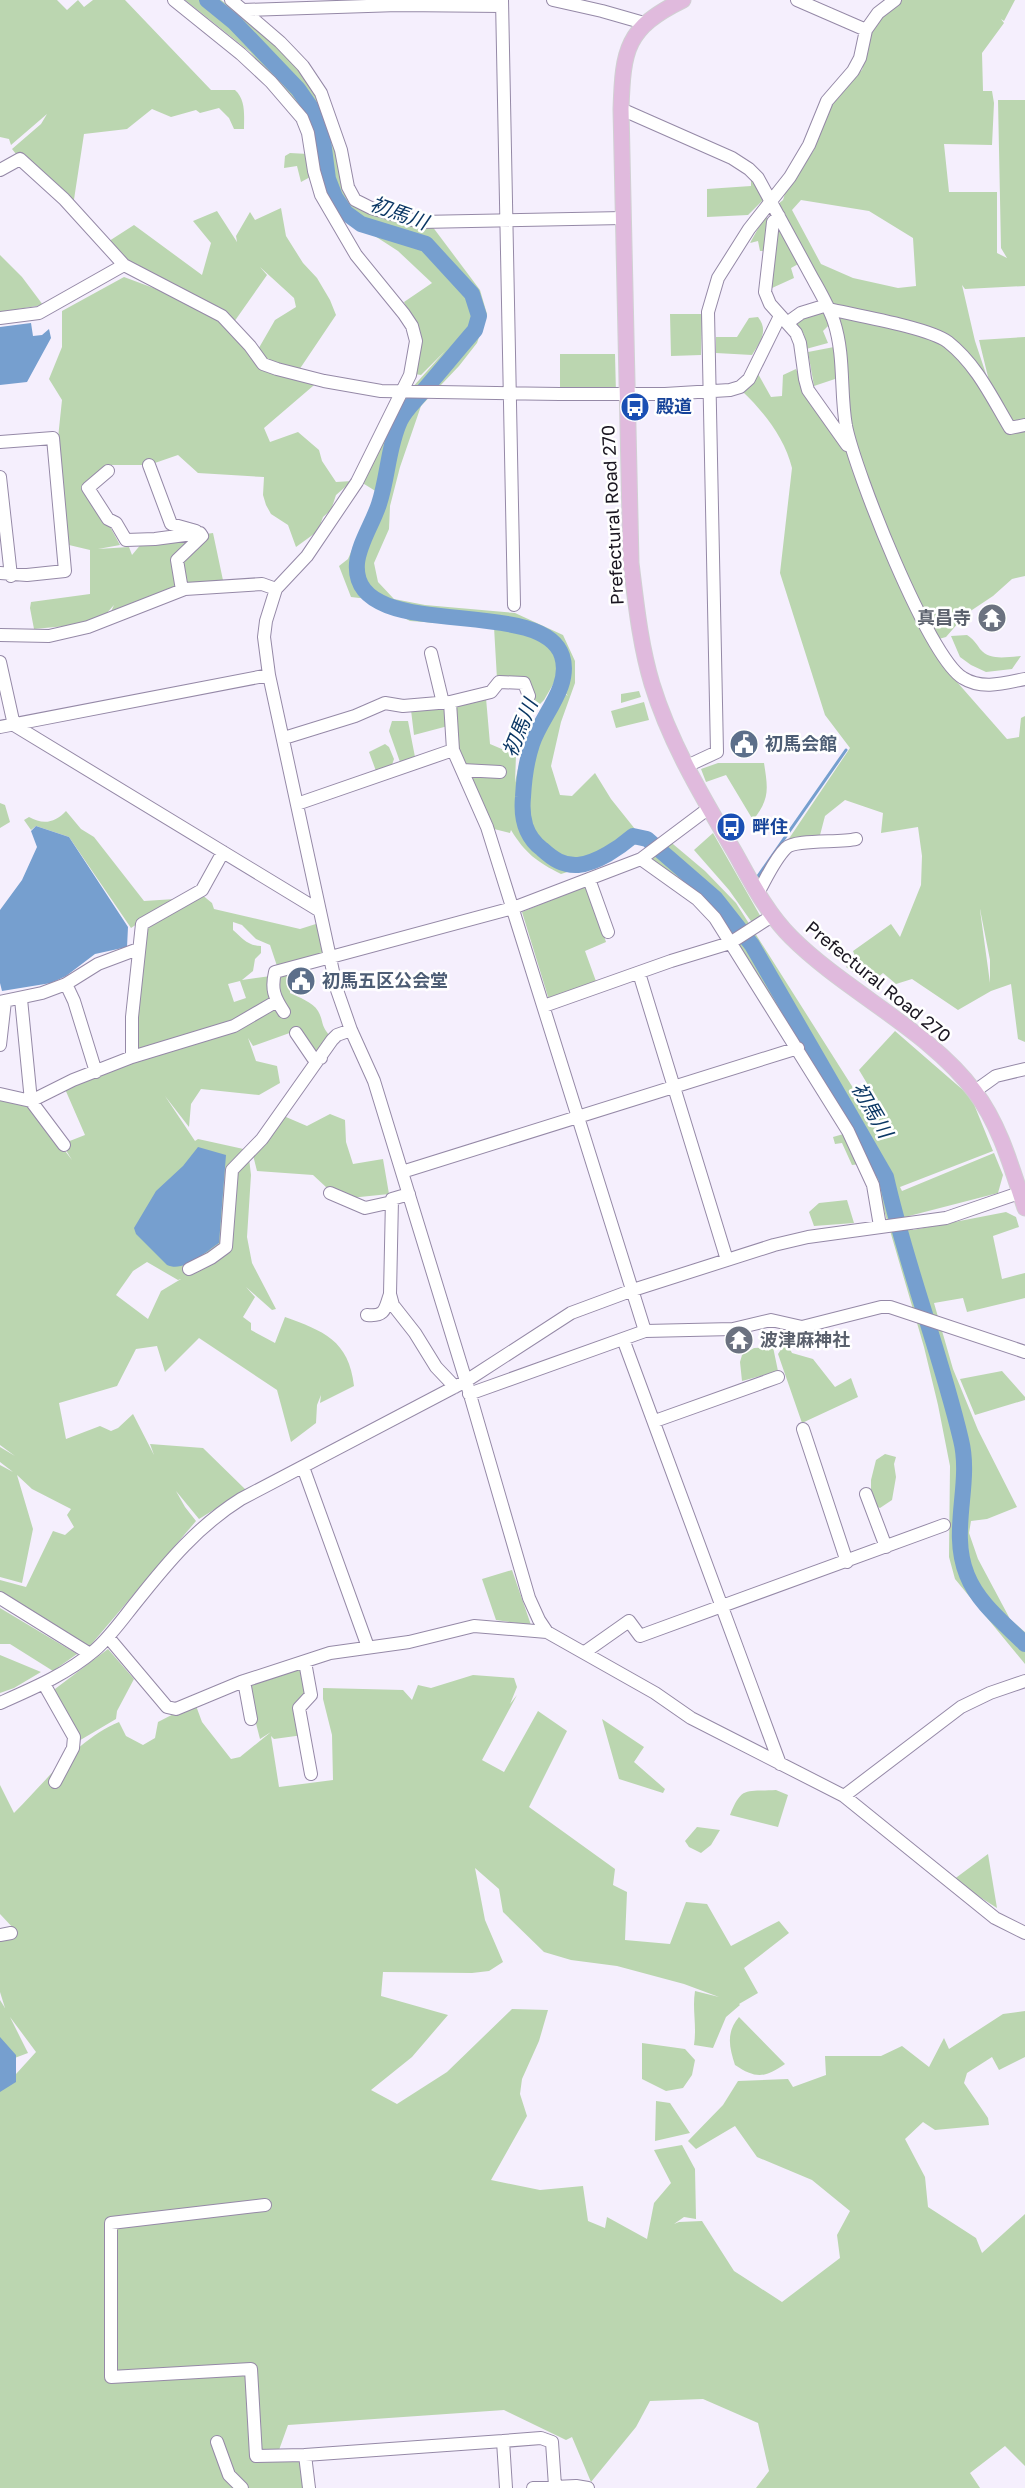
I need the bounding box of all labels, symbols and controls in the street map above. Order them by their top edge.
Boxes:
water label: 初馬川 [367,191,434,234]
bus stop icon: 殿道 [619,391,651,423]
place label: 殿道 [656,395,692,417]
street label: Prefectural Road 270 [596,424,628,606]
temple icon: 真昌寺 [976,602,1008,634]
place label: 真昌寺 [917,606,971,628]
water label: 初馬川 [497,693,542,760]
public building icon: 初馬会館 [728,728,760,760]
place label: 初馬会館 [765,732,837,754]
bus stop icon: 畔住 [715,811,747,843]
place label: 畔住 [752,815,788,837]
street label: Prefectural Road 270 [802,916,956,1047]
public building icon: 初馬五区公会堂 [285,965,317,997]
place label: 初馬五区公会堂 [322,969,448,991]
water label: 初馬川 [847,1078,899,1143]
temple icon: 波津麻神社 [723,1324,755,1356]
place label: 波津麻神社 [760,1328,850,1350]

